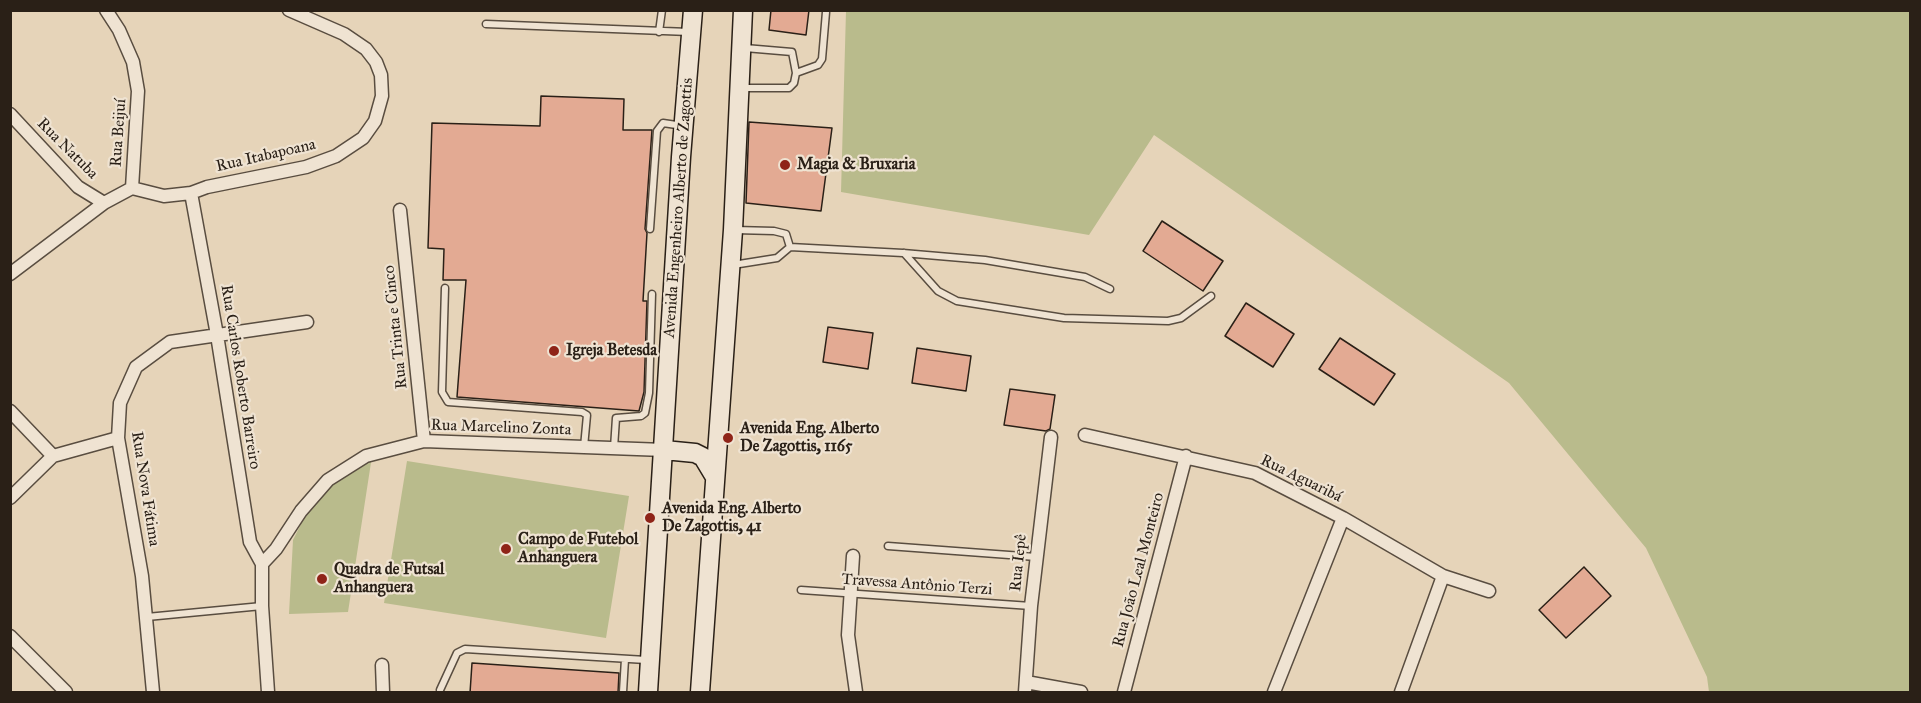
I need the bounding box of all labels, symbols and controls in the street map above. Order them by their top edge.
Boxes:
street label: Avenida Engenheiro Alberto de Zagottis [660,77,698,339]
street label: Rua Beijuí [107,98,131,168]
street label: Rua Natuba [32,114,102,184]
street label: Rua Itabapoana [214,135,318,177]
place label: Magia & Bruxaria [797,155,915,175]
marker: Magia & Bruxaria [778,158,792,172]
street label: Rua Trinta e Cinco [380,264,412,390]
street label: Rua Carlos Roberto Barreiro [216,283,264,471]
place label: Igreja Betesda [566,341,657,361]
marker: Igreja Betesda [547,344,561,358]
street label: Rua Marcelino Zonta [430,416,572,440]
place label: Avenida Eng. Alberto De Zagottis, 1165 [740,419,879,457]
street label: Rua Nova Fátima [126,430,164,548]
marker: Avenida Eng. Alberto De Zagottis, 1165 [721,431,735,445]
street label: Rua Aguaribá [1257,451,1345,507]
street label: Rua João Leal Monteiro [1109,490,1169,650]
place label: Avenida Eng. Alberto De Zagottis, 41 [662,499,801,537]
marker: Avenida Eng. Alberto De Zagottis, 41 [643,511,657,525]
place label: Campo de Futebol Anhanguera [518,530,638,568]
street label: Rua Iepê [1006,533,1032,593]
marker: Campo de Futebol Anhanguera [499,542,513,556]
place label: Quadra de Futsal Anhanguera [334,560,444,598]
street label: Travessa Antônio Terzi [841,570,993,600]
marker: Quadra de Futsal Anhanguera [315,572,329,586]

